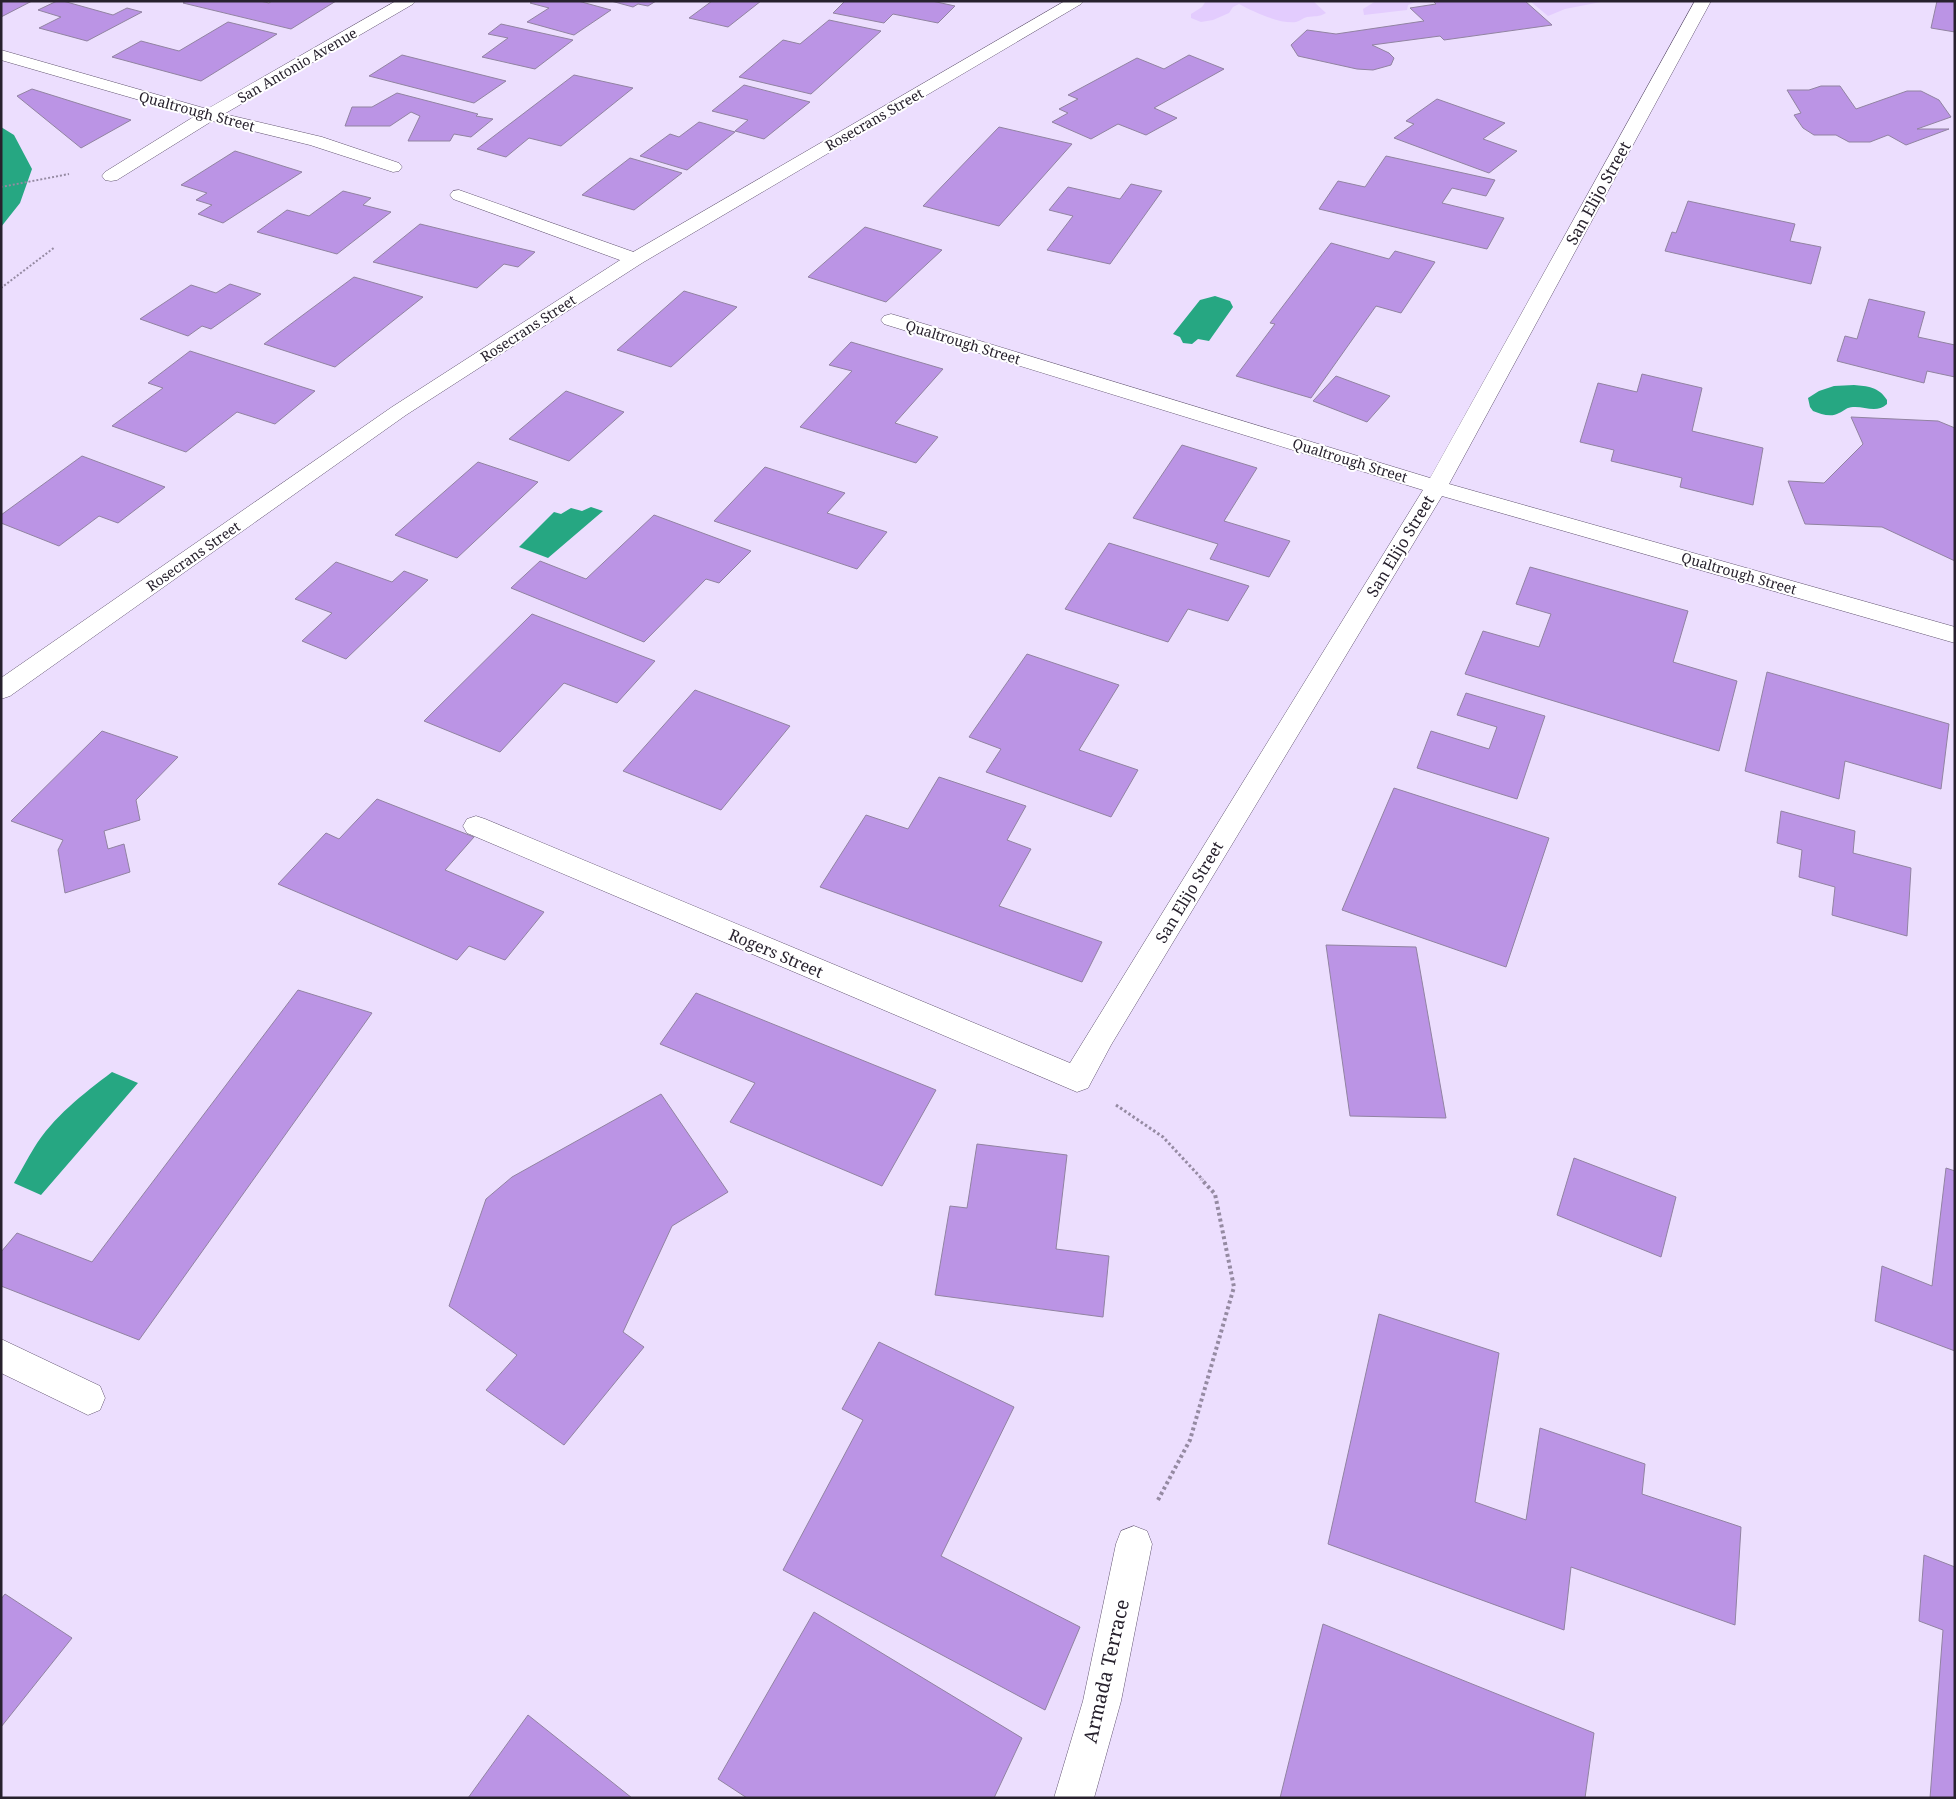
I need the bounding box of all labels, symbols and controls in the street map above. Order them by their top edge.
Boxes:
street label: San Antonio Avenue [234,23,360,107]
street label: Rosecrans Street [822,83,927,155]
street label: Qualtrough Street [137,86,257,136]
street label: San Elijo Street [1560,137,1636,249]
street label: Rosecrans Street [477,290,579,366]
street label: Qualtrough Street [903,316,1023,369]
street label: Qualtrough Street [1290,434,1410,487]
street label: San Elijo Street [1361,491,1439,601]
street label: Rosecrans Street [142,517,244,595]
street label: Qualtrough Street [1679,547,1799,599]
street label: San Elijo Street [1150,837,1228,947]
street label: Rogers Street [725,923,827,983]
street label: Armada Terrace [1077,1597,1135,1745]

